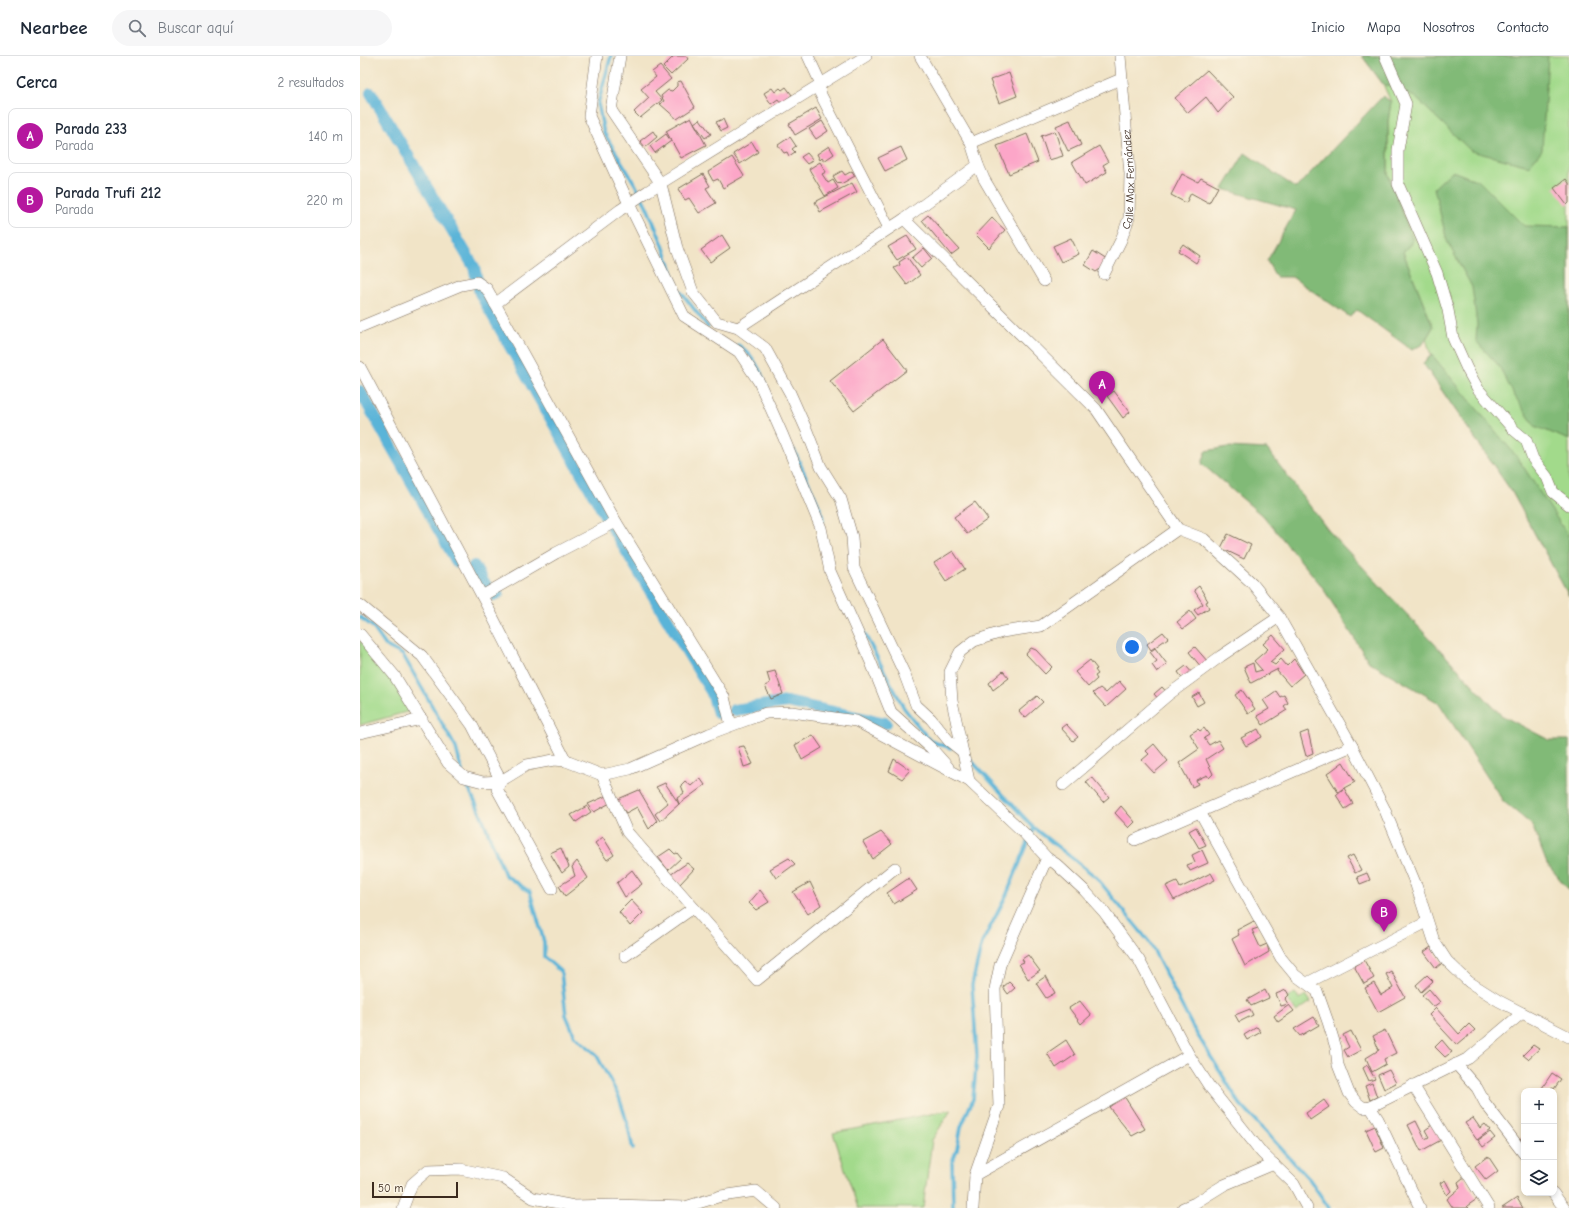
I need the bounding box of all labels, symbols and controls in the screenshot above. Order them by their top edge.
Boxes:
search box [112,10,392,46]
text: Nearbee [20,17,88,39]
icon: search [126,17,148,39]
text: Buscar aquí [158,19,233,37]
text: Inicio [1311,19,1345,36]
text: Mapa [1367,19,1401,36]
text: Nosotros [1423,19,1475,36]
text: Contacto [1497,19,1549,36]
text: Cerca [16,73,58,92]
text: 2 resultados [277,75,344,90]
text: Parada 233 [55,120,127,138]
text: A [26,129,34,144]
text: 140 m [309,129,343,144]
street label: Calle Max Fernández [1119,129,1137,231]
text: Parada [55,138,94,153]
text: Parada Trufi 212 [55,184,161,202]
text: B [26,193,34,208]
text: 220 m [306,193,343,208]
text: Parada [55,202,94,217]
pin: A [1089,371,1115,404]
your location [1122,637,1142,657]
pin: B [1371,899,1397,932]
map controls [1521,1088,1557,1196]
button: + [1521,1088,1557,1124]
button: − [1521,1124,1557,1160]
button: layers [1521,1160,1557,1196]
scale bar [372,1180,458,1199]
text: 50 m [378,1182,403,1195]

